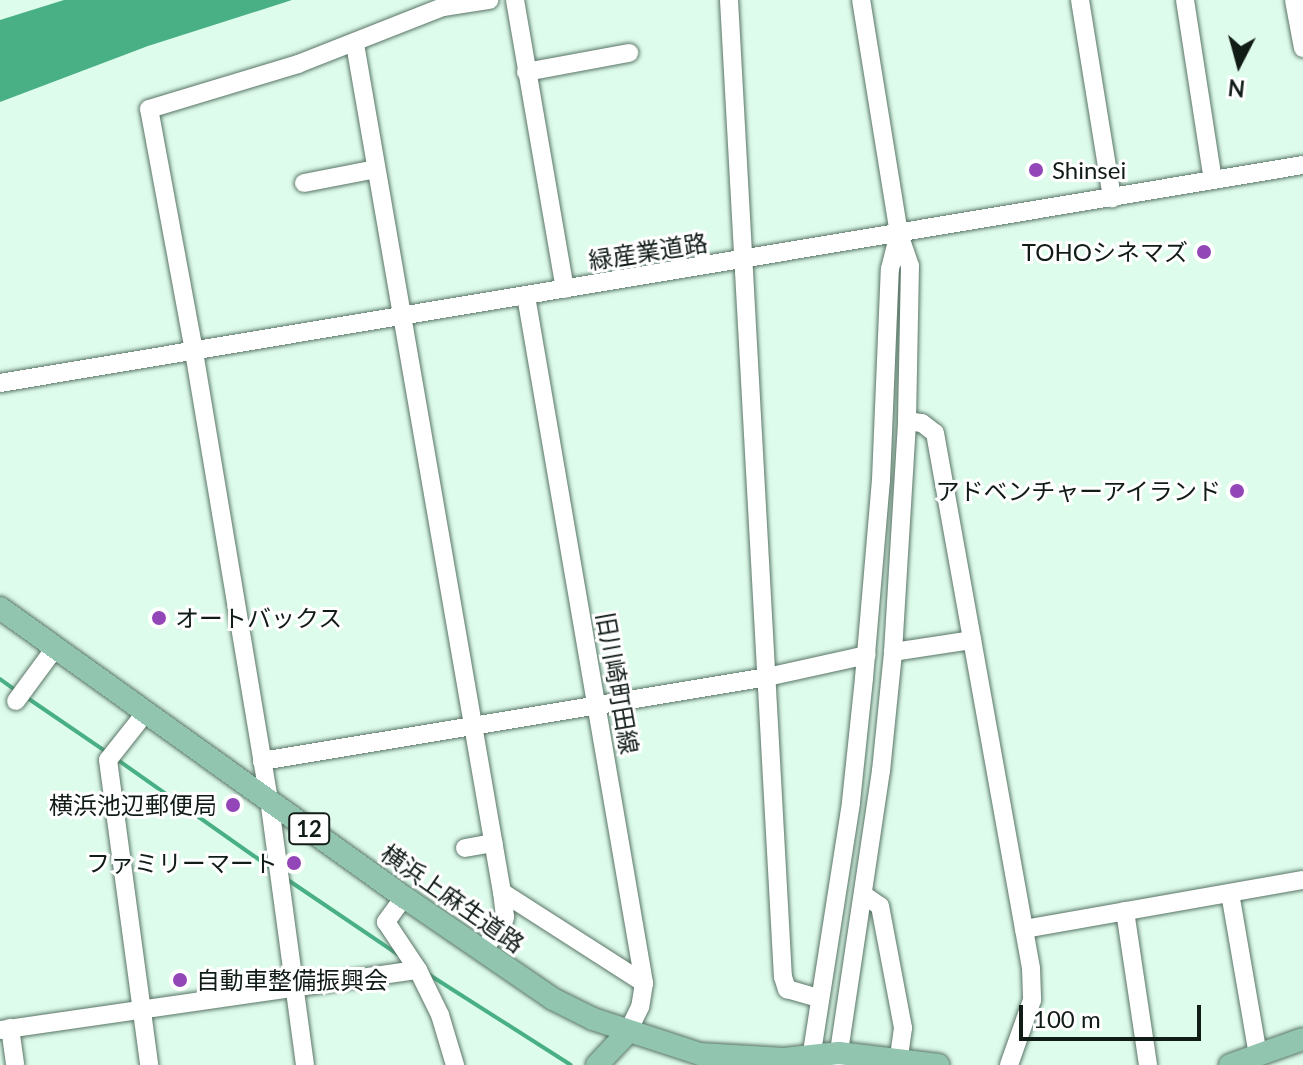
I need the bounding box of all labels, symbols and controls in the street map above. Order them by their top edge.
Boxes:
north arrow [1199,24,1279,104]
text: N [1227,74,1246,103]
place label: Shinsei [1052,156,1126,184]
marker: Shinsei [1027,161,1045,179]
street label: 緑産業道路 [586,227,710,275]
place label: TOHOシネマズ [1022,238,1188,266]
marker: TOHOシネマズ [1195,243,1213,261]
place label: アドベンチャーアイランド [933,477,1221,505]
marker: アドベンチャーアイランド [1228,482,1246,500]
place label: オートバックス [175,604,343,632]
marker: オートバックス [150,609,168,627]
street label: 旧川崎町田線 [591,610,645,756]
place label: 横浜池辺郵便局 [49,791,217,819]
marker: 横浜池辺郵便局 [224,796,242,814]
road number: 12 [287,811,331,847]
street label: 横浜上麻生道路 [376,838,530,958]
place label: ファミリーマート [86,849,278,877]
marker: ファミリーマート [285,854,303,872]
place label: 自動車整備振興会 [196,966,388,994]
marker: 自動車整備振興会 [171,971,189,989]
scale bar [1023,989,1205,1039]
text: 100 m [1033,1004,1101,1033]

